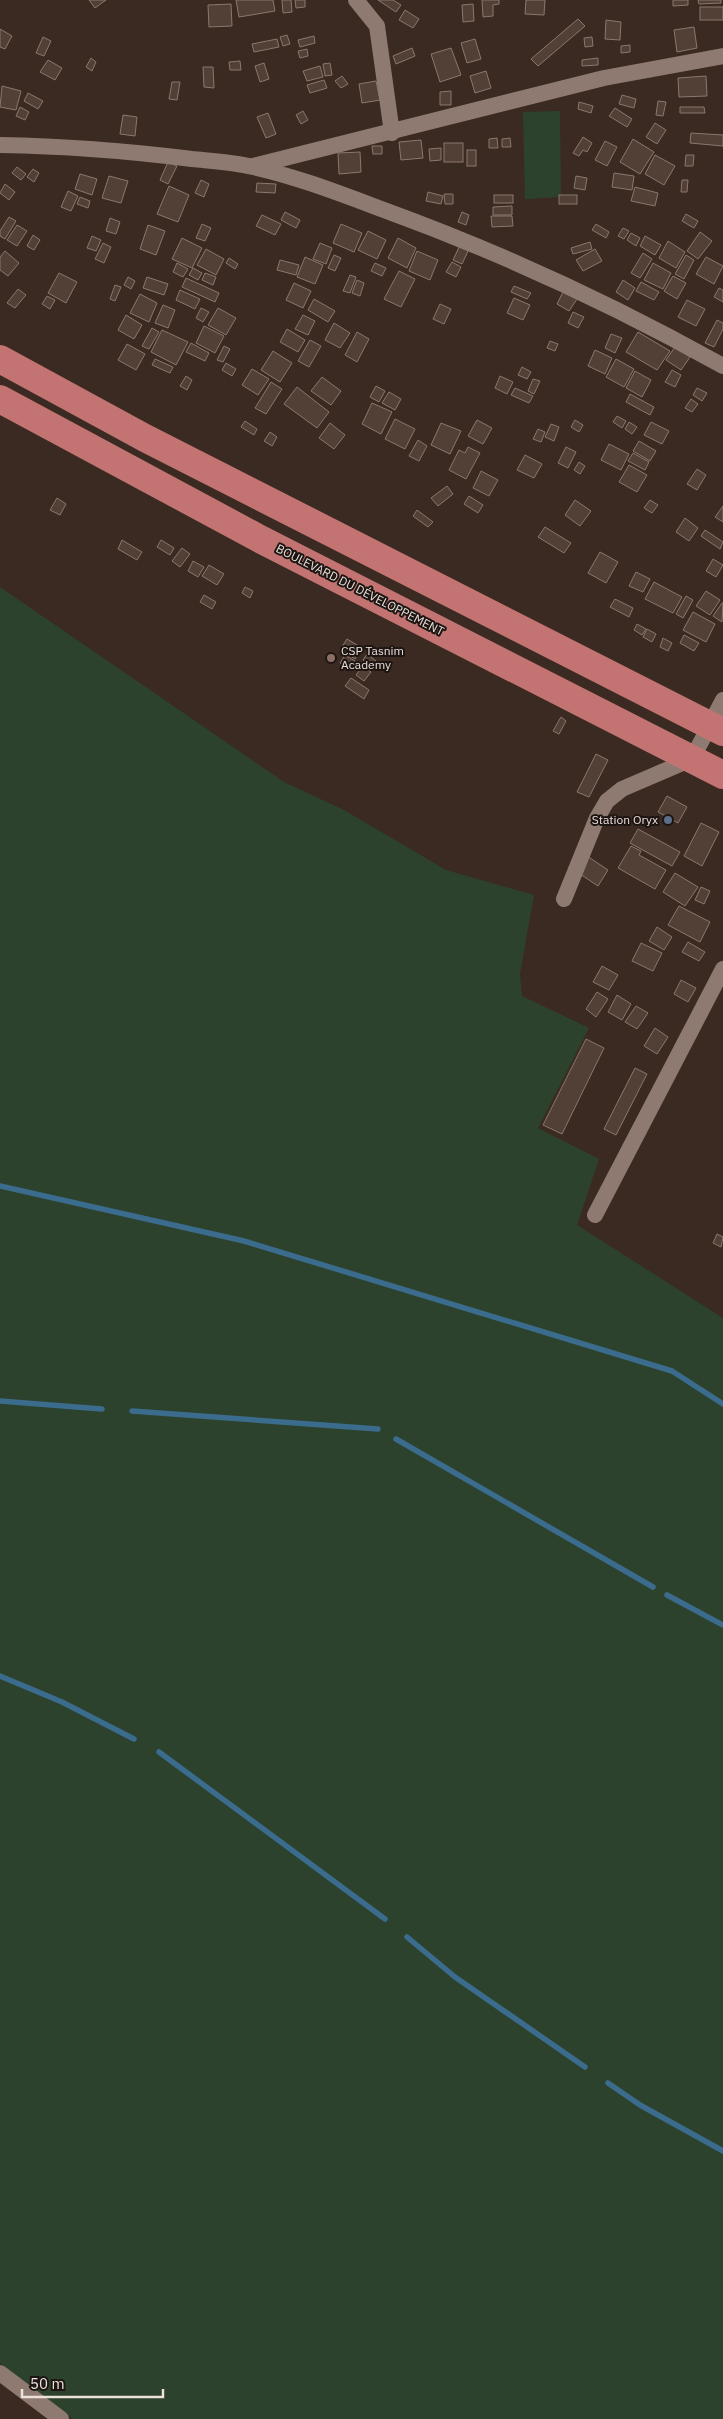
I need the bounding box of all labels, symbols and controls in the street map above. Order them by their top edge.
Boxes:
street label: BOULEVARD DU DÉVELOPPEMENT [274,541,447,639]
place label: CSP Tasnim Academy [341,643,404,672]
marker: CSP Tasnim Academy [325,652,337,664]
place label: Station Oryx [592,812,658,827]
marker: Station Oryx [662,814,674,826]
scale bar [22,2366,164,2398]
text: 50 m [30,2374,65,2393]

